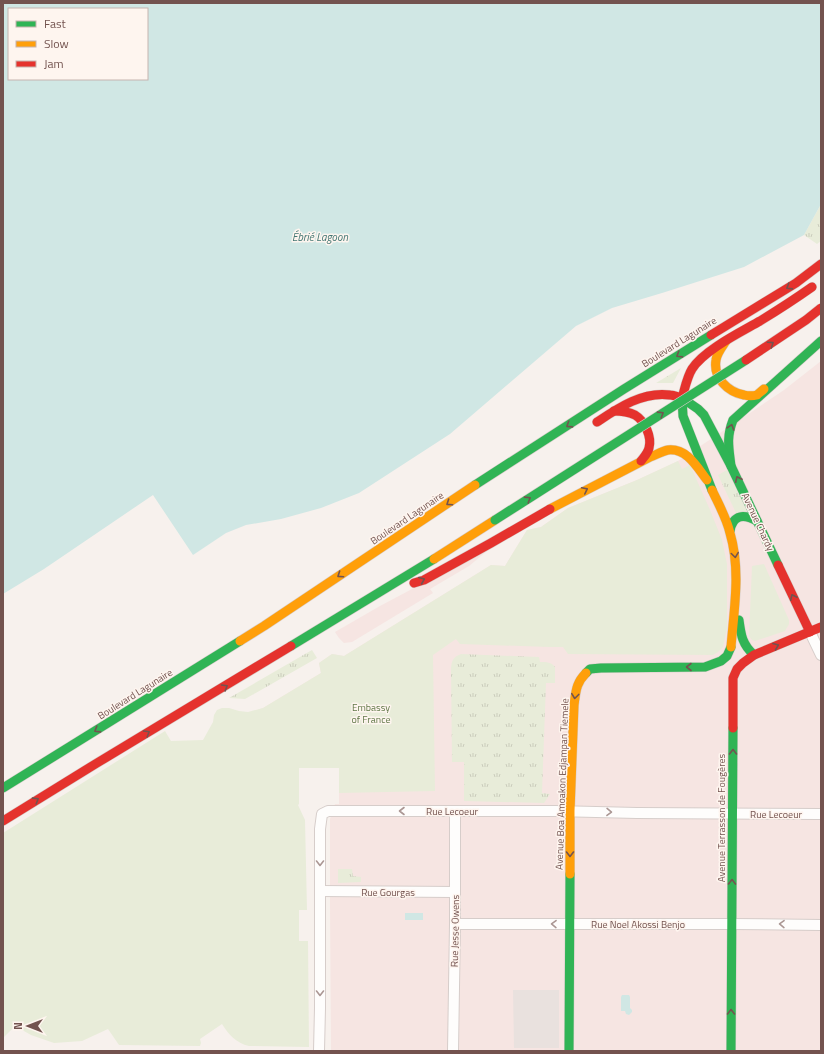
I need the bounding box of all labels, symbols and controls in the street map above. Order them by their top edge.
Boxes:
legend [8,8,148,80]
text: Fast [44,14,67,33]
text: Slow [44,34,69,53]
text: Jam [44,54,64,73]
water label: Ébrié Lagoon [292,229,348,245]
one-way arrow [786,282,793,289]
street label: Boulevard Lagunaire [639,313,719,371]
one-way arrow [766,342,773,349]
one-way arrow [676,351,683,358]
one-way arrow [657,412,664,419]
one-way arrow [566,420,573,428]
one-way arrow [726,424,735,431]
one-way arrow [734,476,742,483]
one-way arrow [581,487,588,495]
street label: Boulevard Lagunaire [367,488,447,548]
street label: Avenue Chardy [738,490,778,554]
one-way arrow [524,496,531,503]
one-way arrow [446,498,453,505]
one-way arrow [730,552,739,558]
one-way arrow [338,570,345,577]
one-way arrow [419,576,426,584]
one-way arrow [790,593,798,601]
one-way arrow [773,642,780,650]
one-way arrow [686,663,692,671]
street label: Boulevard Lagunaire [95,665,175,723]
one-way arrow [221,684,228,691]
one-way arrow [571,693,580,699]
street label: Avenue Boa Amoakon Edjampan Tiemele [552,698,572,870]
park label: Embassy of France [351,700,391,727]
one-way arrow [94,725,101,733]
one-way arrow [143,730,150,738]
one-way arrow [729,749,737,755]
street label: Avenue Terrasson de Fougères [714,753,729,882]
one-way arrow [32,798,39,805]
street label: Rue Lecoeur [426,804,478,819]
one-way arrow [399,807,405,815]
street label: Rue Lecoeur [750,807,802,822]
one-way arrow [606,808,612,817]
one-way arrow [566,851,574,857]
one-way arrow [316,860,324,866]
one-way arrow [728,879,736,885]
street label: Rue Gourgas [361,885,415,900]
street label: Rue Jesse Owens [447,894,463,967]
street label: Rue Noel Akossi Benjo [591,917,685,932]
one-way arrow [551,920,557,928]
one-way arrow [779,920,785,928]
one-way arrow [316,990,324,996]
north arrow [8,1006,48,1046]
one-way arrow [727,1009,735,1015]
text: N [10,1022,26,1030]

